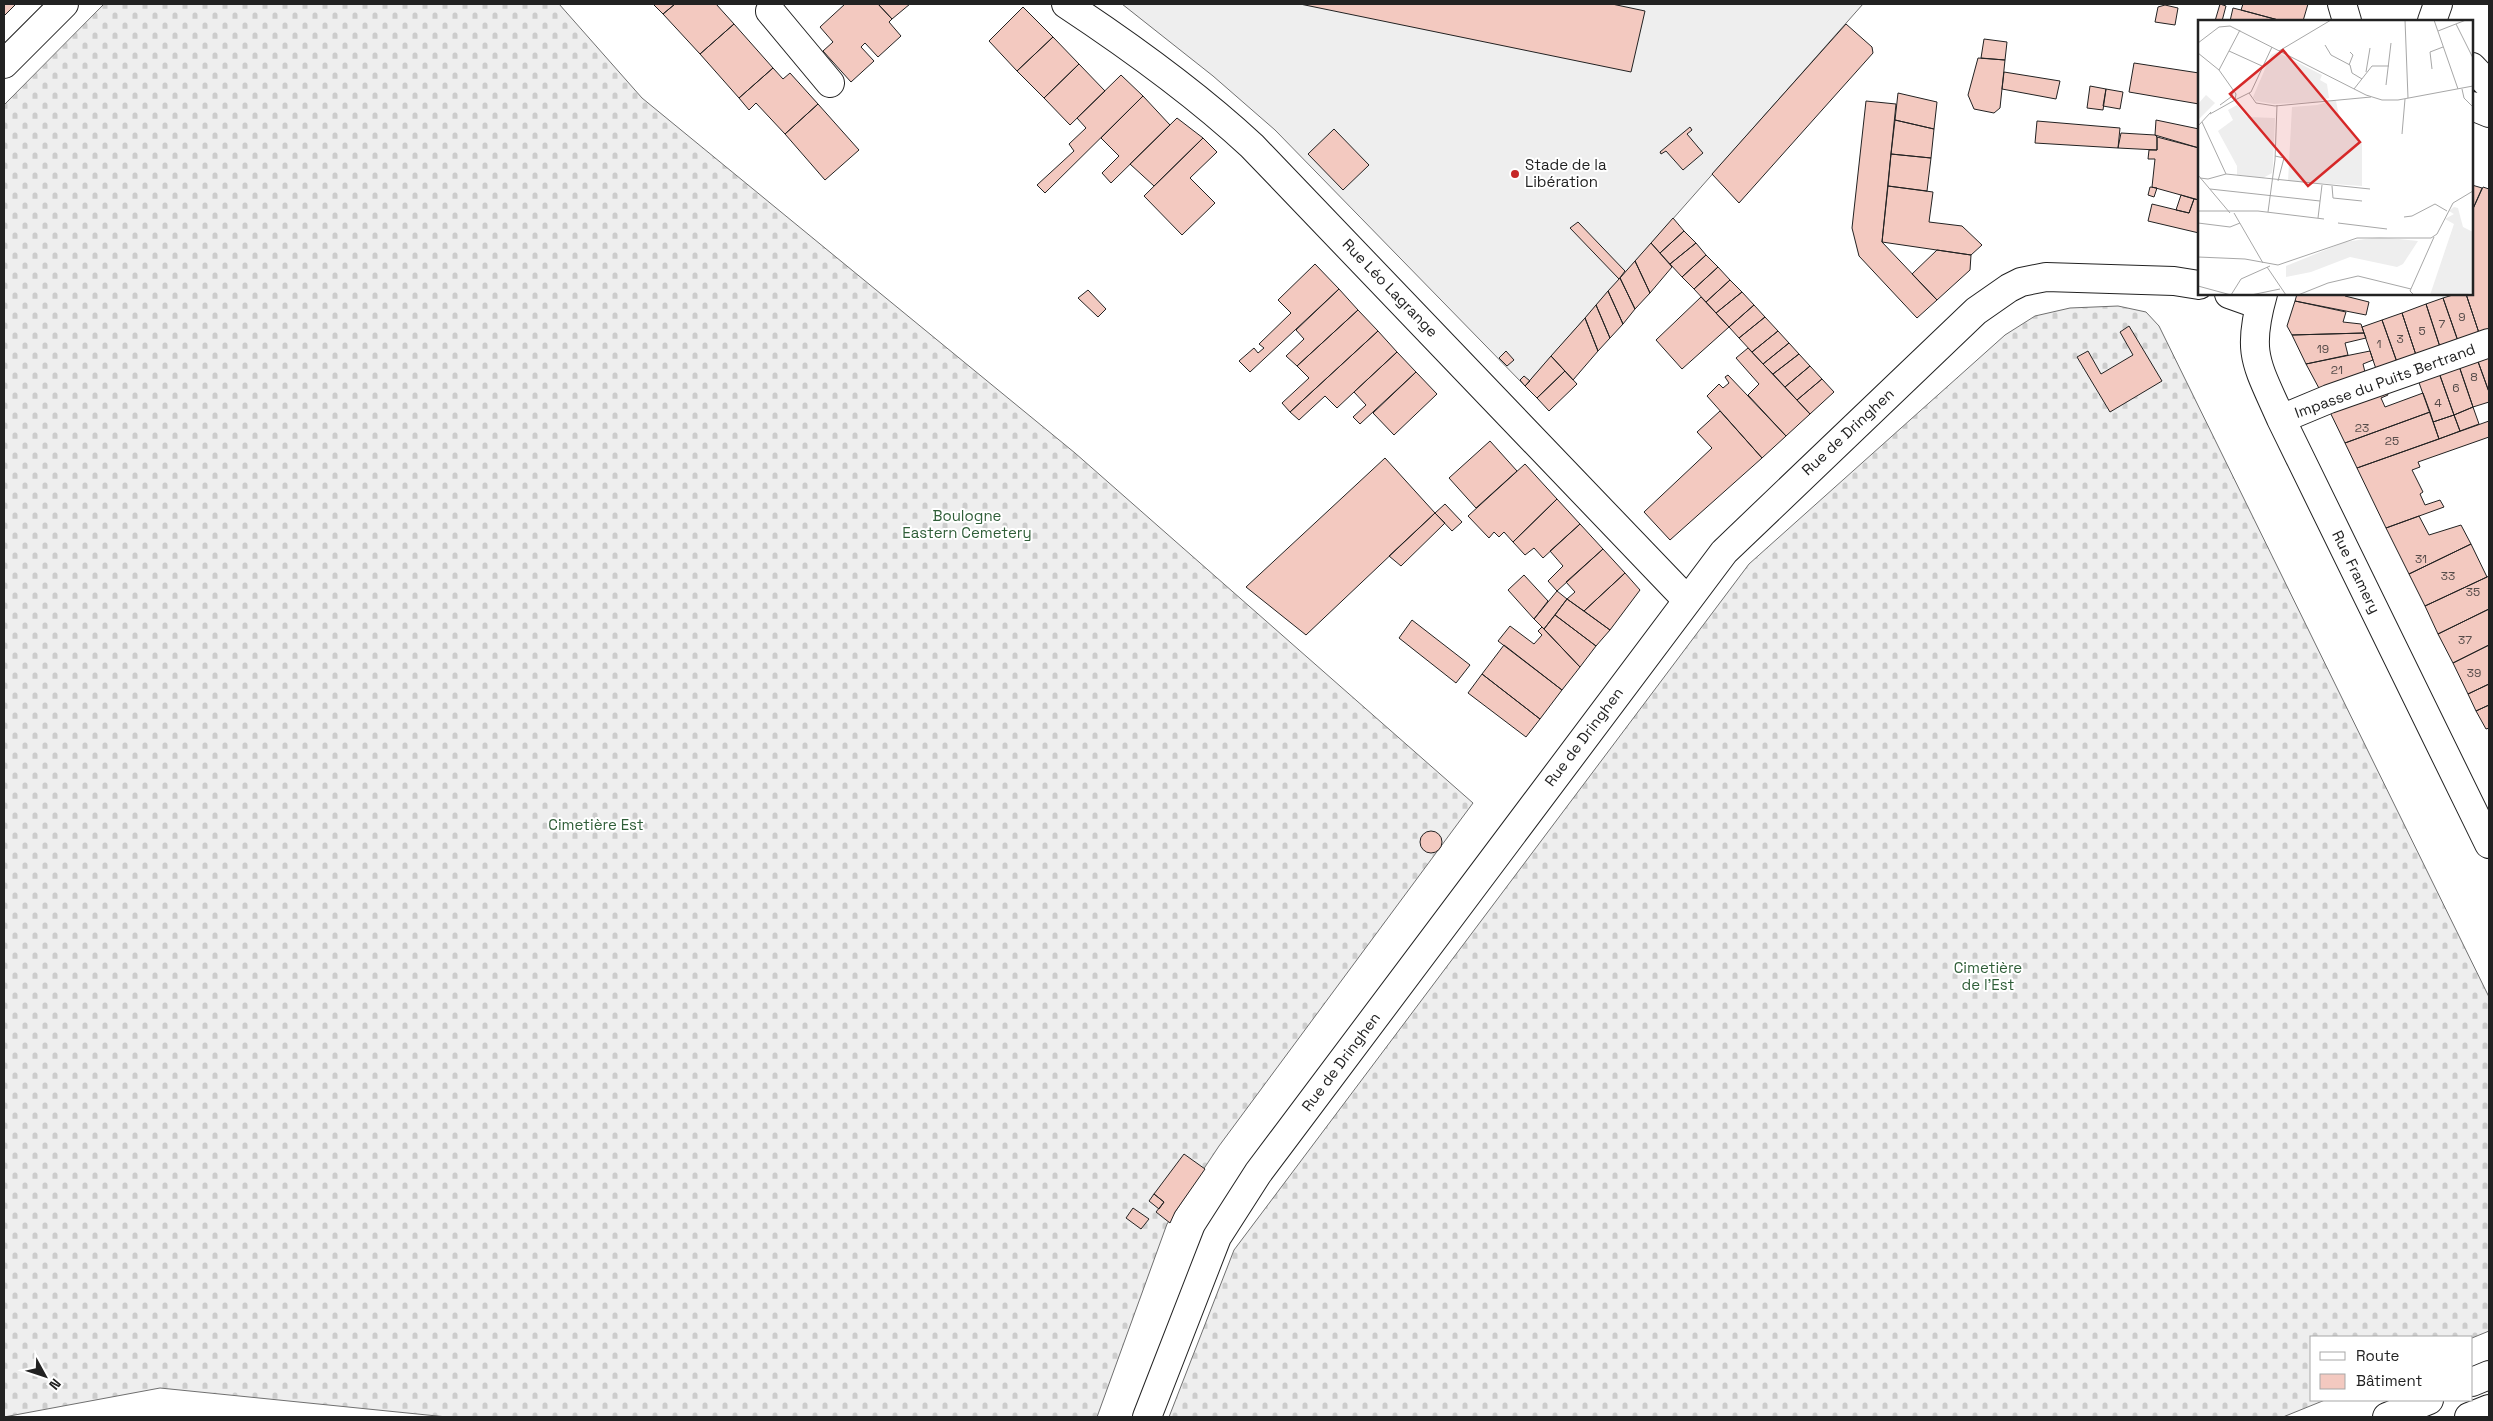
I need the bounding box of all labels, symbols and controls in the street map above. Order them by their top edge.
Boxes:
inset map [2198,20,2473,295]
place label: Stade de la Libération [1525,155,1607,191]
marker: Stade de la Libération [1509,168,1521,180]
street label: Rue Léo Lagrange [1339,234,1442,341]
house number: 9 [2458,309,2466,325]
house number: 7 [2439,316,2446,332]
house number: 5 [2418,323,2426,339]
house number: 3 [2396,331,2404,347]
house number: 1 [2376,336,2382,352]
street label: Impasse du Puits Bertrand [2292,339,2478,422]
house number: 19 [2317,341,2329,357]
house number: 21 [2331,362,2343,378]
house number: 8 [2470,369,2478,385]
house number: 6 [2452,380,2460,396]
street label: Rue de Dringhen [1798,384,1898,479]
house number: 4 [2434,395,2442,411]
house number: 23 [2355,420,2369,436]
house number: 25 [2385,433,2399,449]
park label: Boulogne Eastern Cemetery [902,506,1032,542]
street label: Rue Framery [2328,527,2385,616]
house number: 31 [2415,551,2427,567]
house number: 33 [2441,568,2455,584]
house number: 35 [2466,584,2480,600]
house number: 37 [2458,632,2472,648]
house number: 39 [2467,665,2481,681]
street label: Rue de Dringhen [1540,683,1627,790]
park label: Cimetière Est [548,815,644,834]
park label: Cimetière de l'Est [1954,958,2022,994]
street label: Rue de Dringhen [1297,1008,1384,1115]
legend [2310,1336,2473,1401]
text: Route [2356,1346,2400,1365]
north arrow [20,1351,70,1401]
text: Bâtiment [2356,1371,2422,1390]
text: N [45,1375,65,1394]

